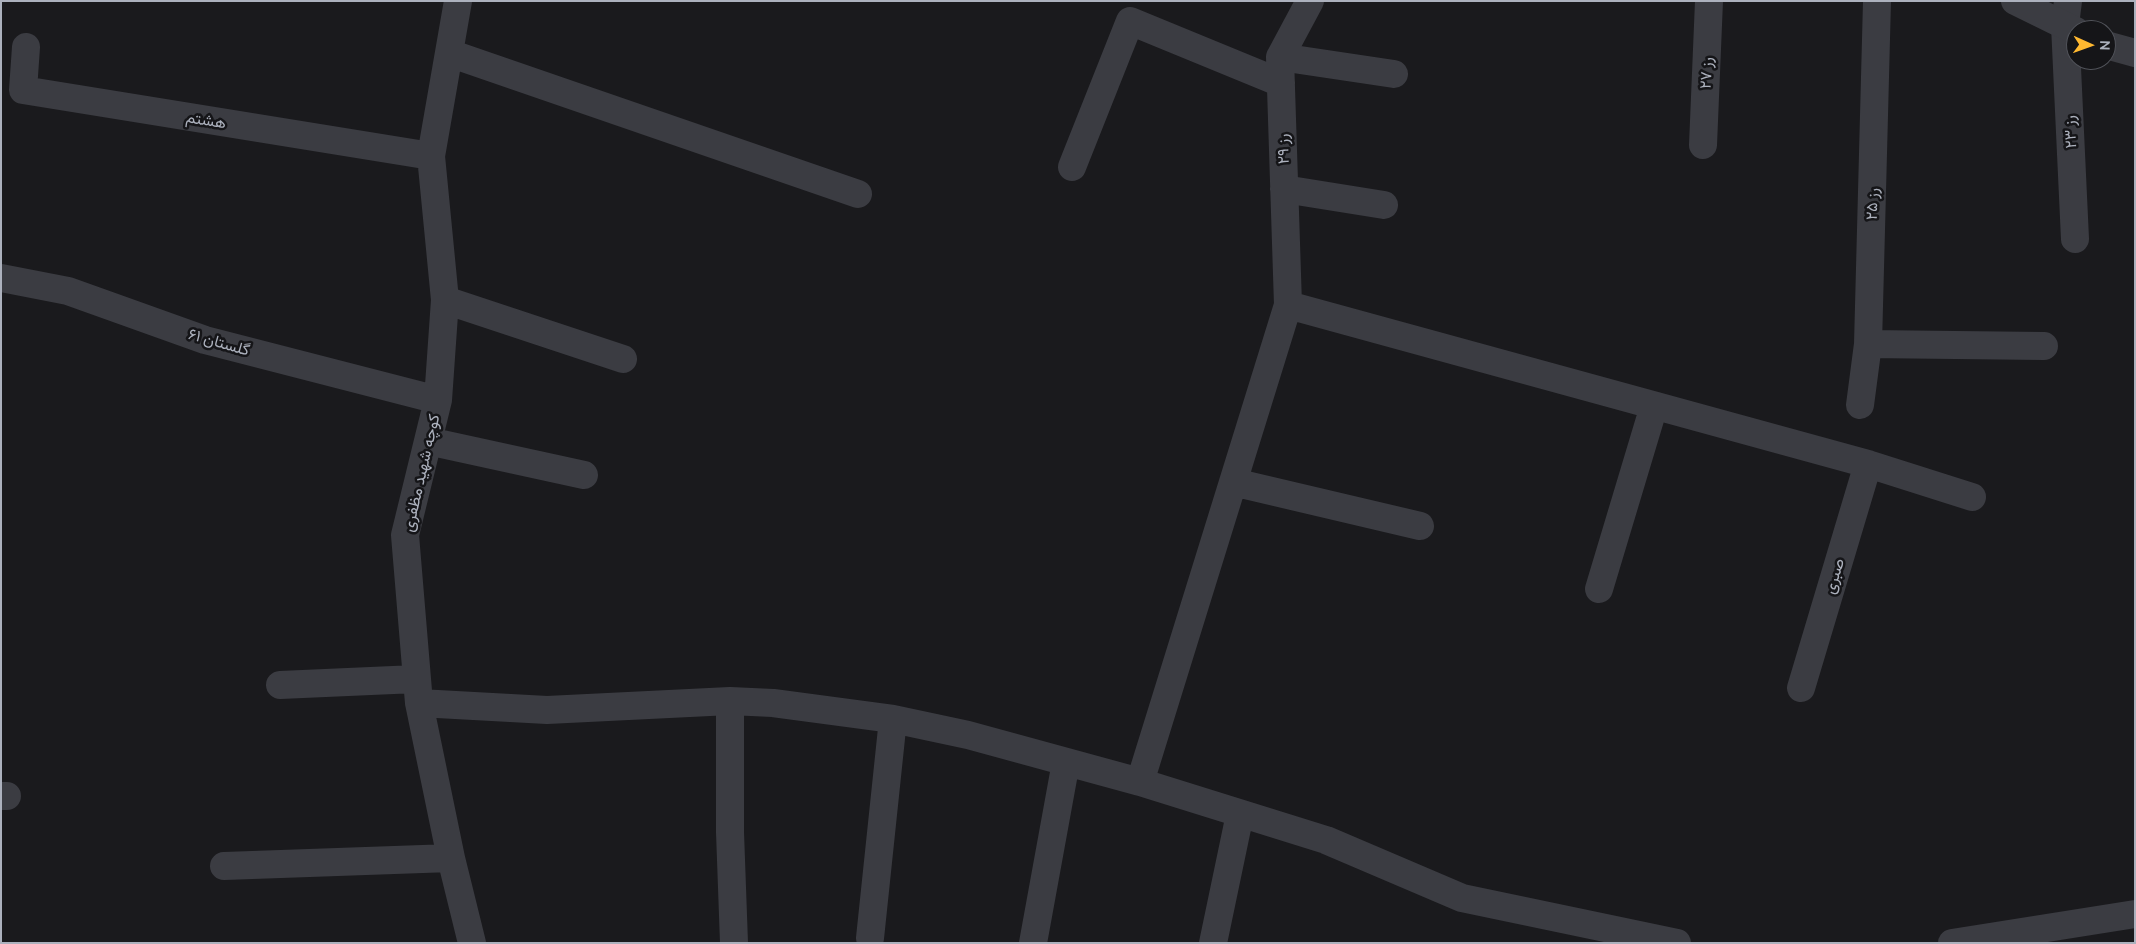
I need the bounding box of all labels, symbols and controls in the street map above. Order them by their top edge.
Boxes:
north arrow [2066,20,2116,70]
text: N [2097,40,2113,51]
street label: رز ۲۷ [1696,56,1716,90]
street label: هشتم [184,107,228,133]
street label: رز ۲۳ [2060,115,2080,149]
street label: رز ۲۹ [1273,133,1293,165]
street label: رز ۲۵ [1862,188,1882,220]
street label: گلستان ۶۱ [186,324,252,360]
street label: کوچه شهید مظفری [398,412,444,534]
street label: صبری [1819,556,1849,596]

